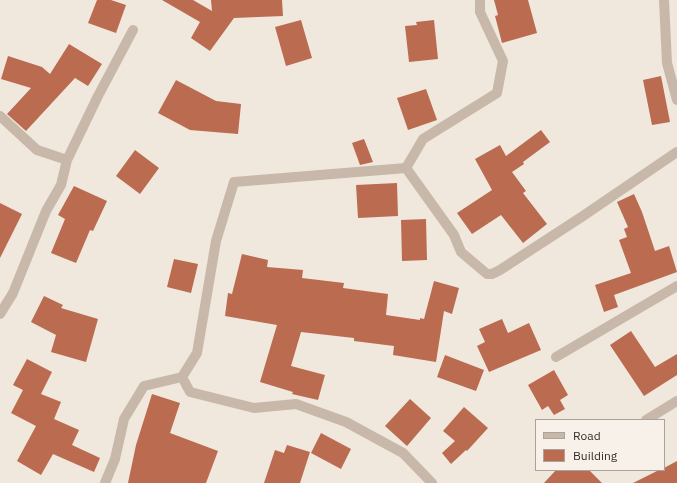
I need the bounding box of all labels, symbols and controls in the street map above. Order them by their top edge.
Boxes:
legend [535,419,665,471]
text: Road [573,428,601,443]
text: Building [573,448,617,463]

